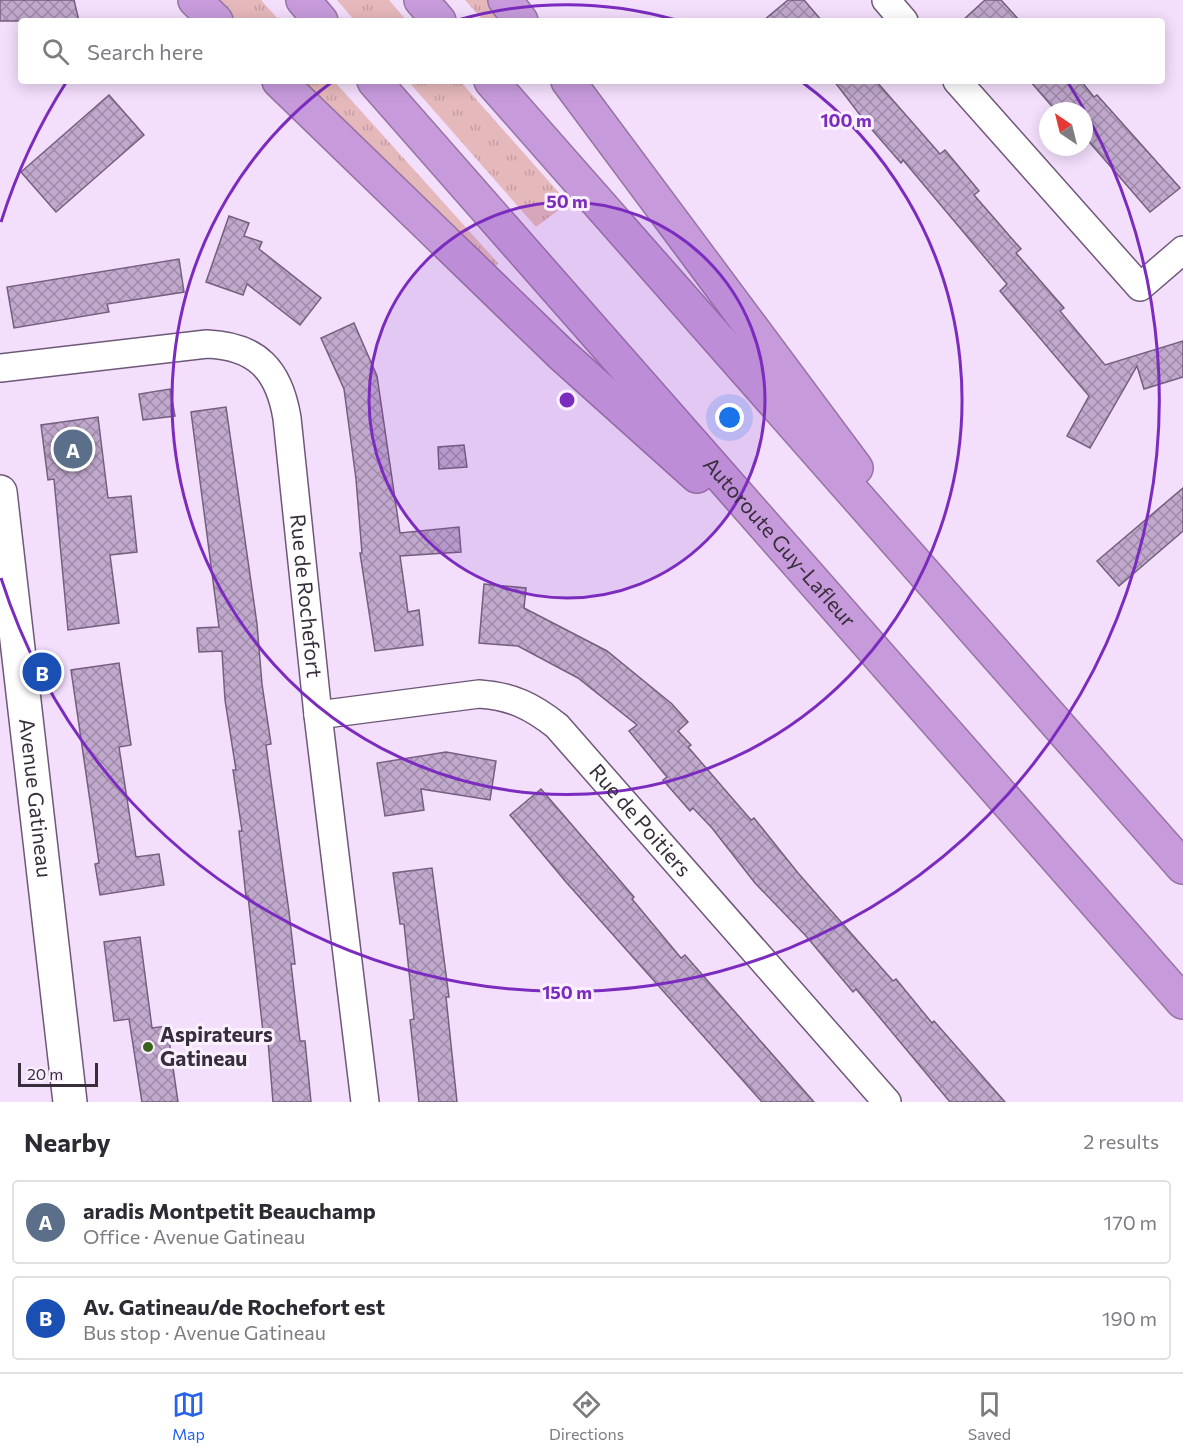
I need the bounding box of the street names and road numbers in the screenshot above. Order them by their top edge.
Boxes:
street label: Autoroute Guy-Lafleur [699,451,862,631]
street label: Rue de Rochefort [286,512,328,679]
street label: Avenue Gatineau [15,717,58,879]
street label: Rue de Poitiers [585,758,697,881]

